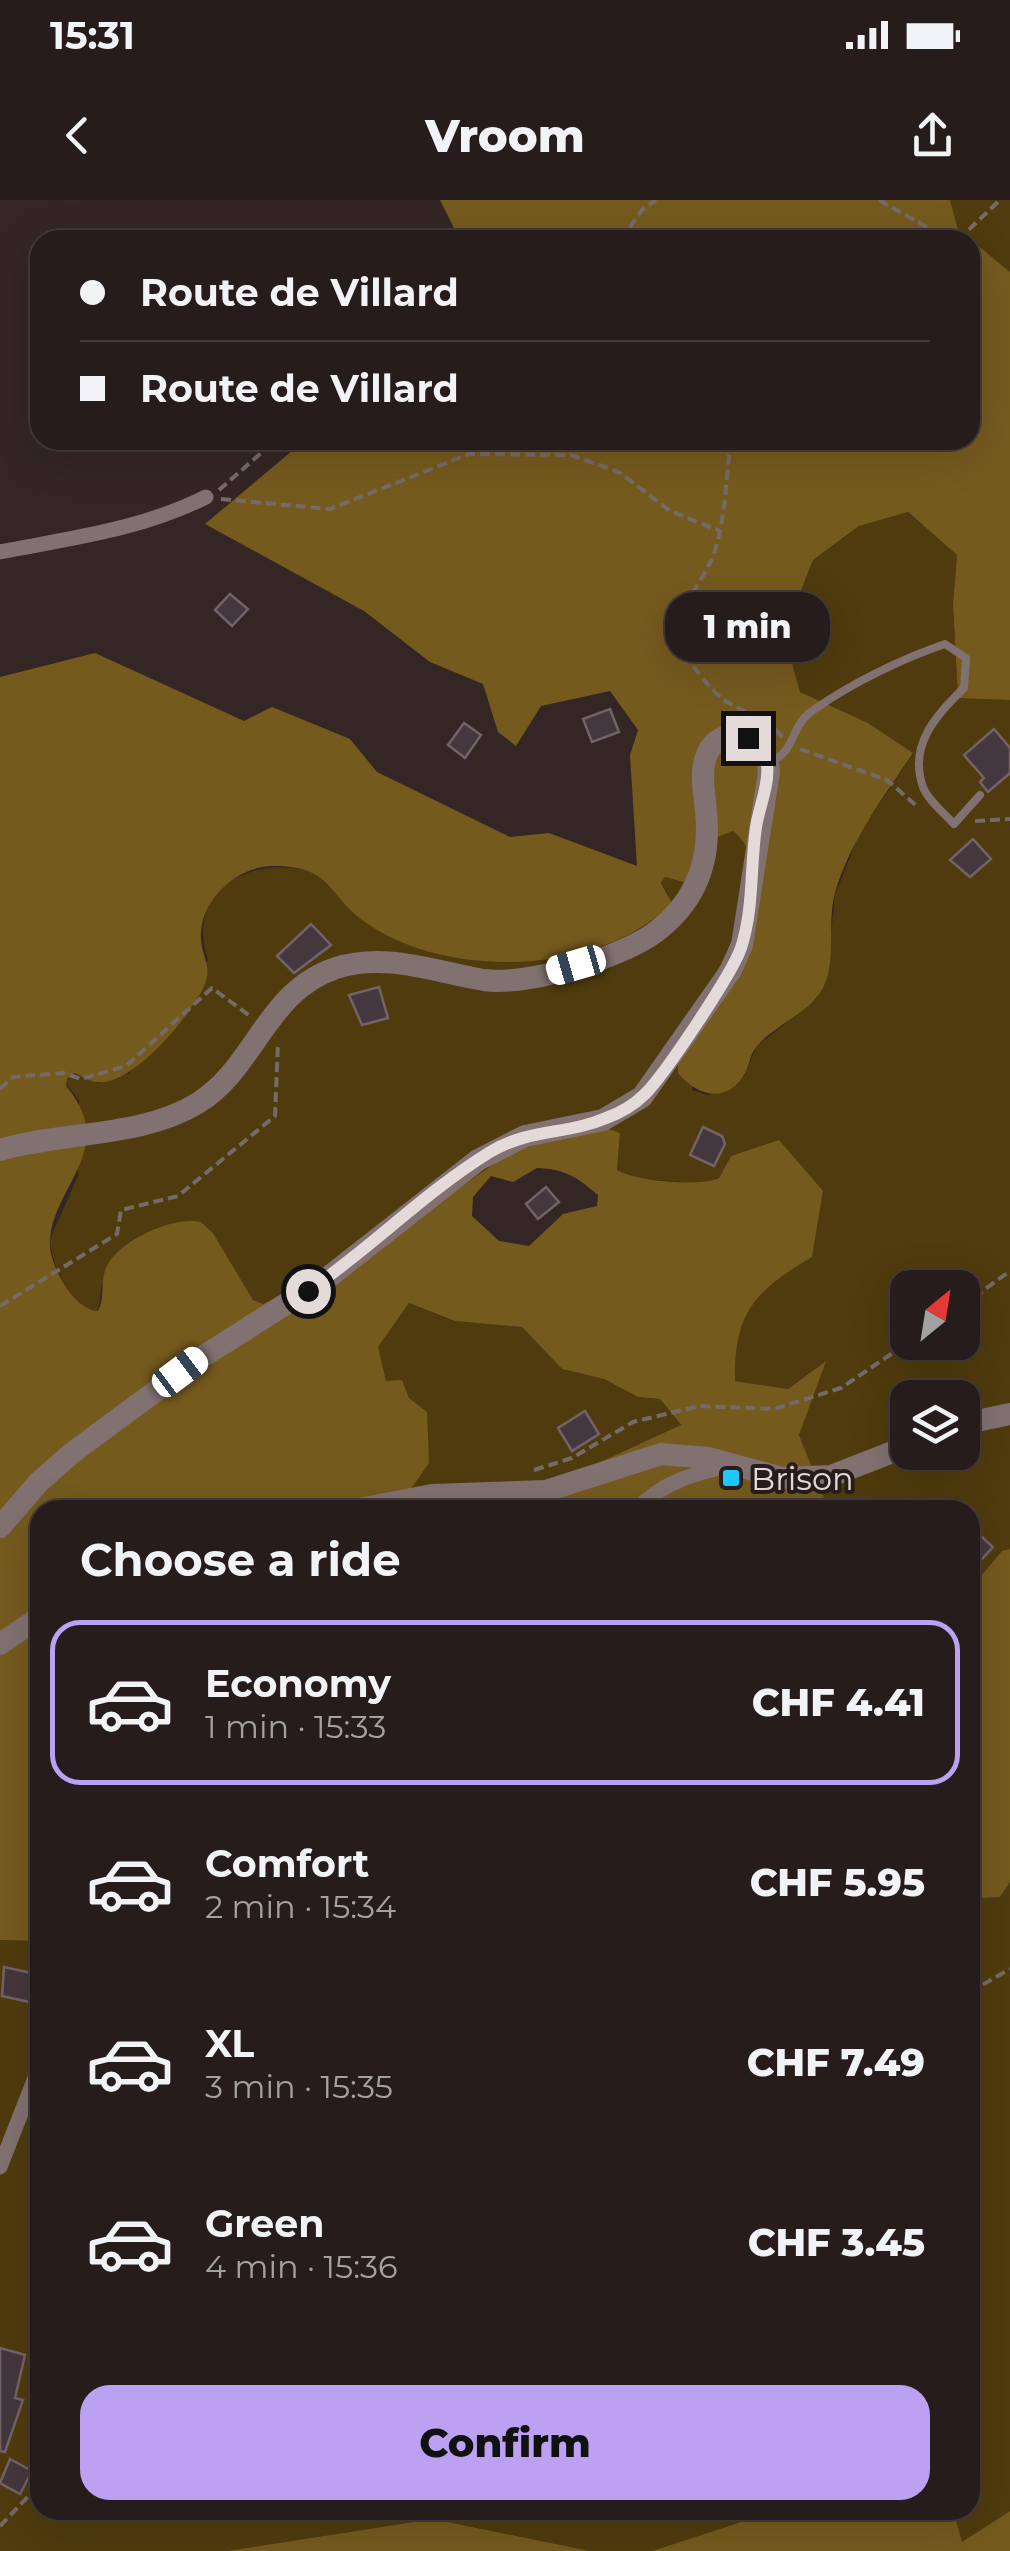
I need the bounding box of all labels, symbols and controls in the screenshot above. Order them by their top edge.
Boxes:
text: 15:31 [50,12,135,59]
icon: back [50,108,105,163]
text: Vroom [425,108,585,163]
icon: share [905,108,960,163]
text: Route de Villard [140,269,459,316]
text: Route de Villard [140,365,459,412]
callout: 1 min [666,593,830,663]
text: 1 min [703,607,792,646]
route end [726,716,771,761]
car [543,942,609,988]
route start [286,1269,331,1314]
north arrow [890,1270,980,1360]
map controls [890,1270,980,1470]
car [147,1342,213,1402]
button: layers [890,1380,980,1470]
place label: Brison [751,1459,854,1498]
marker: Brison [720,1467,742,1489]
text: Choose a ride [80,1532,401,1587]
icon: car [85,1658,175,1748]
text: Economy [205,1660,391,1707]
text: CHF 4.41 [752,1679,925,1726]
text: 1 min · 15:33 [205,1707,386,1746]
icon: car [85,1838,175,1928]
text: Comfort [205,1840,369,1887]
text: CHF 5.95 [750,1859,925,1906]
text: 2 min · 15:34 [205,1887,396,1926]
icon: car [85,2018,175,2108]
text: XL [205,2020,254,2067]
text: CHF 7.49 [747,2039,925,2086]
text: 3 min · 15:35 [205,2067,393,2106]
icon: car [85,2198,175,2288]
text: Green [205,2200,325,2247]
text: CHF 3.45 [748,2219,925,2266]
text: 4 min · 15:36 [205,2247,398,2286]
button: Confirm [80,2385,930,2500]

